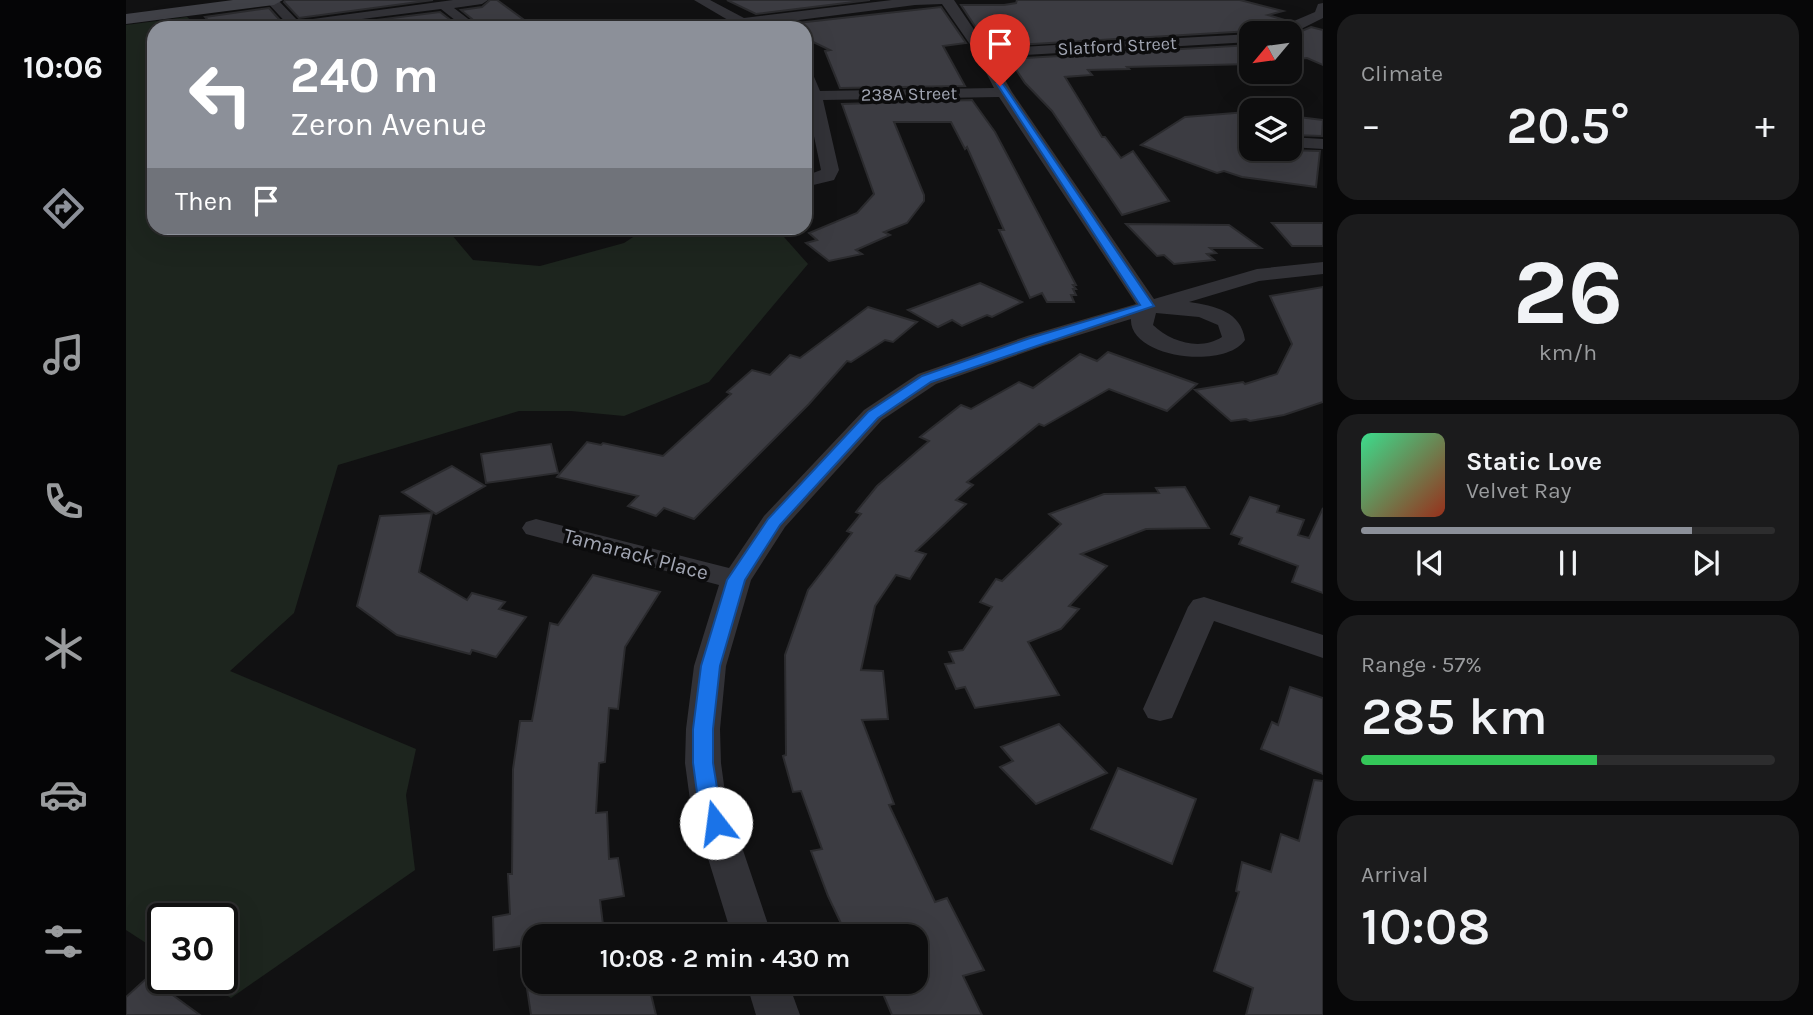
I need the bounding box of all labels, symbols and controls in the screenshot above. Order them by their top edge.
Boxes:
pin [970,14,1030,86]
north arrow [1239,21,1302,84]
map controls [1239,21,1302,161]
icon: arrive [981,25,1019,63]
street label: Slatford Street [1057,32,1177,60]
text: 240 m [290,47,439,104]
text: 10:06 [23,49,103,86]
icon: left [175,49,266,140]
text: Climate [1361,60,1443,87]
street label: 238A Street [861,82,957,106]
text: 20.5° [1506,95,1630,156]
button: layers [1239,98,1302,161]
text: − [1361,103,1381,148]
text: + [1755,103,1775,148]
text: Zeron Avenue [290,106,487,143]
icon: arrive [247,182,285,220]
icon: directions [39,184,88,233]
text: Then [175,186,233,217]
text: 26 [1513,240,1623,346]
icon: music [39,330,88,379]
text: km/h [1539,339,1597,366]
text: Static Love [1466,446,1602,477]
icon: phone [39,477,88,526]
text: Velvet Ray [1466,477,1571,504]
street label: Tamarack Place [561,523,711,585]
icon: previous [1411,544,1449,582]
icon: pause [1549,544,1587,582]
icon: next [1687,544,1725,582]
icon: climate [39,624,88,673]
text: Range · 57% [1361,651,1482,678]
text: 285 km [1361,686,1548,747]
icon: car [39,770,88,819]
position arrow [679,786,753,860]
text: Arrival [1361,861,1428,888]
text: 10:08 [1361,896,1490,957]
speed limit sign: 30 [147,903,238,994]
icon: filters [39,917,88,966]
text: 10:08 · 2 min · 430 m [600,943,850,974]

